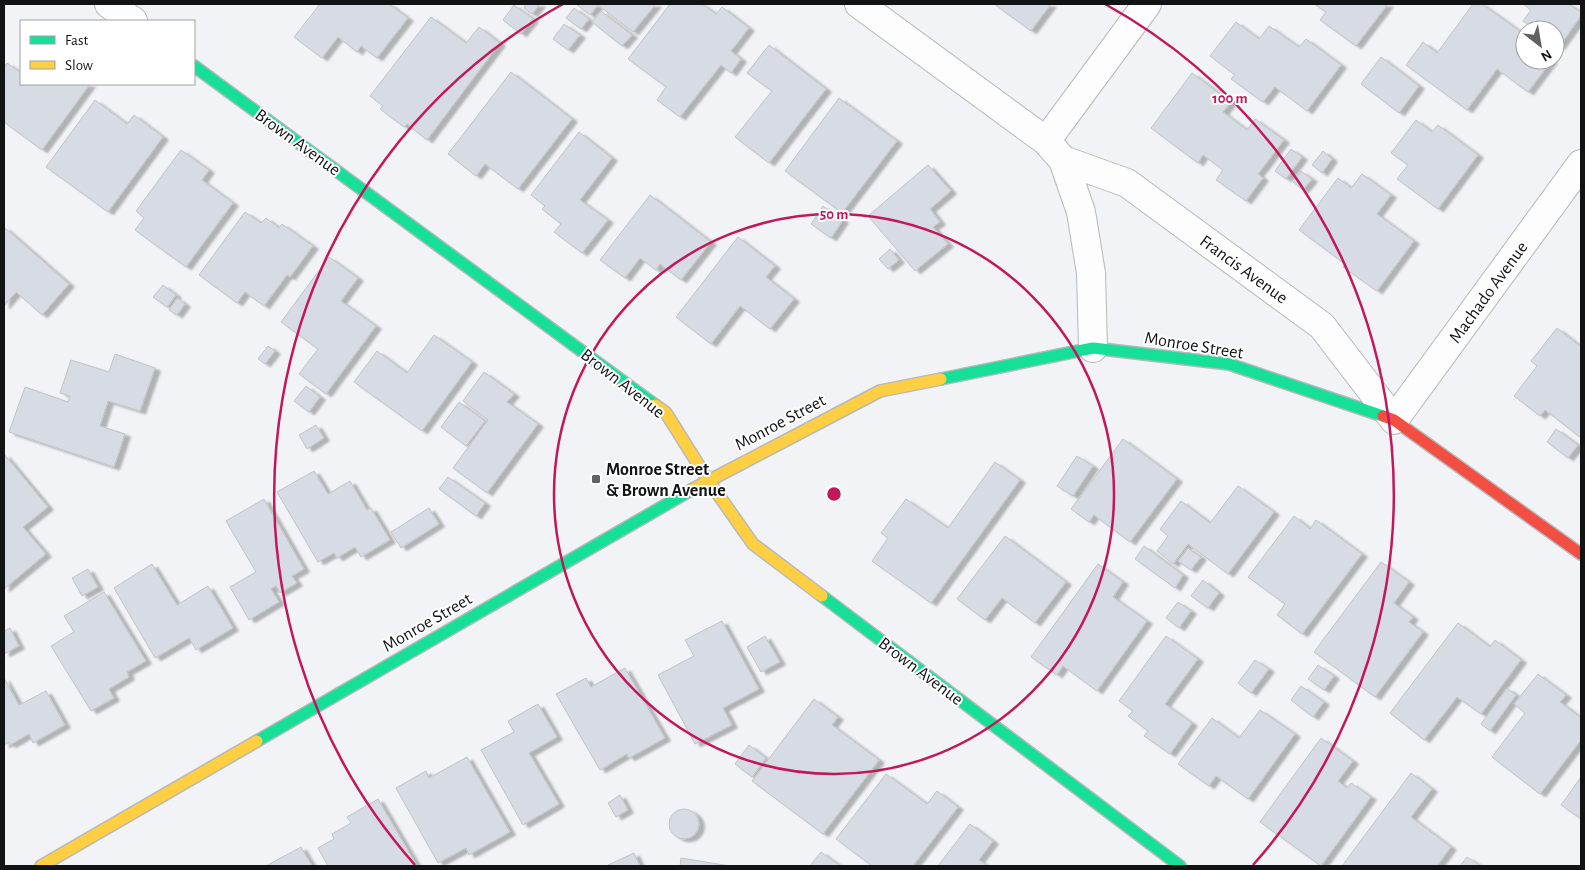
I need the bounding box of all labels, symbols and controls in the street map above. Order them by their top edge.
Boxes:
legend [20,20,195,85]
north arrow [1515,20,1565,70]
text: Fast [65,33,89,48]
text: N [1538,47,1554,64]
text: Slow [65,58,93,73]
text: 100 m [1212,91,1248,106]
street label: Brown Avenue [251,106,343,180]
text: 50 m [820,207,848,222]
street label: Francis Avenue [1196,232,1291,308]
street label: Machado Avenue [1446,239,1532,347]
street label: Monroe Street [1143,329,1245,363]
street label: Brown Avenue [577,346,668,422]
street label: Monroe Street [732,391,829,454]
place label: Monroe Street & Brown Avenue [606,461,726,500]
marker: Monroe Street & Brown Avenue [590,473,602,485]
centre of rings [825,485,843,503]
street label: Monroe Street [380,590,475,656]
street label: Brown Avenue [875,634,966,709]

